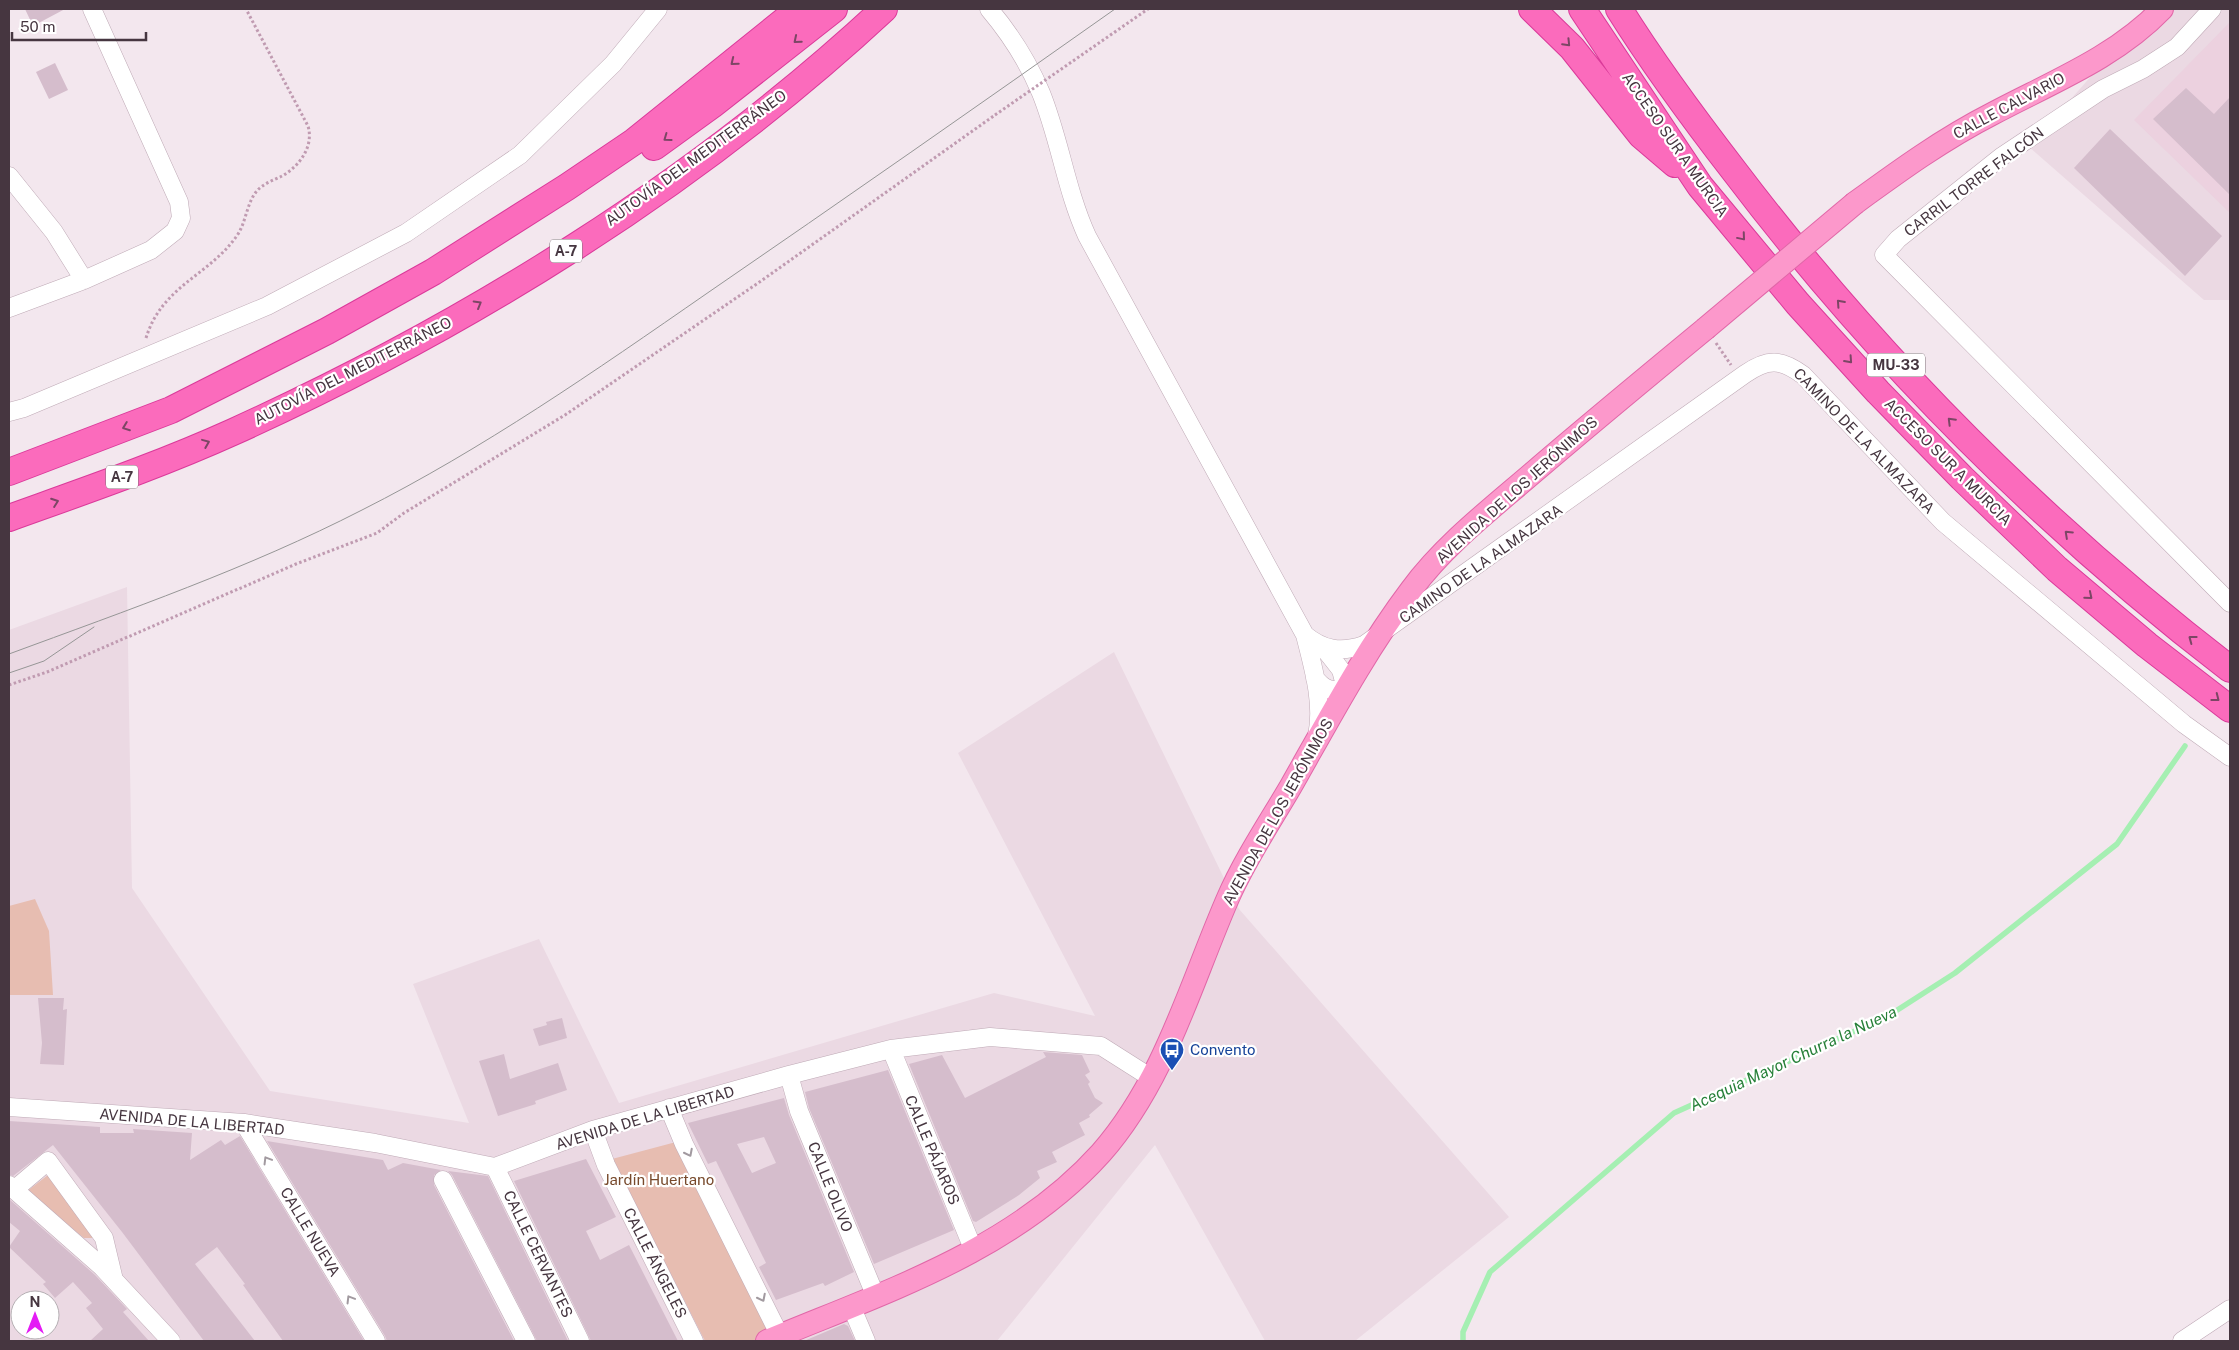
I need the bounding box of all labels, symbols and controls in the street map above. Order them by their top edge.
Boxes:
scale bar [12,10,146,42]
text: 50 m [20,18,55,35]
one-way arrow [793,34,802,43]
one-way arrow [1561,38,1570,47]
one-way arrow [731,57,740,66]
street label: ACCESO SUR A MURCIA [1619,69,1732,220]
street label: CALLE CALVARIO [1950,69,2067,142]
street label: AUTOVÍA DEL MEDITERRÁNEO [602,86,789,229]
street label: CARRIL TORRE FALCÓN [1900,123,2047,240]
one-way arrow [663,132,673,141]
one-way arrow [1736,232,1745,241]
road number: A-7 [550,240,582,262]
one-way arrow [1837,299,1846,308]
one-way arrow [472,301,481,311]
street label: AUTOVÍA DEL MEDITERRÁNEO [251,313,454,428]
one-way arrow [1843,354,1852,363]
road number: MU-33 [1867,354,1925,376]
street label: CAMINO DE LA ALMAZARA [1790,365,1939,517]
street label: ACCESO SUR A MURCIA [1881,395,2015,529]
street label: AVENIDA DE LOS JERÓNIMOS [1432,412,1601,566]
one-way arrow [1948,418,1957,427]
one-way arrow [122,421,131,432]
one-way arrow [201,439,210,449]
road number: A-7 [106,466,138,488]
one-way arrow [50,498,58,508]
street label: CAMINO DE LA ALMAZARA [1396,500,1566,627]
one-way arrow [2064,531,2073,540]
one-way arrow [2084,590,2093,599]
one-way arrow [2188,636,2197,645]
one-way arrow [2210,692,2220,701]
street label: AVENIDA DE LOS JERÓNIMOS [1218,715,1336,908]
water label: Acequia Mayor Churra la Nueva [1687,1002,1900,1115]
bus stop icon: Convento [1159,1037,1185,1071]
place label: Convento [1190,1041,1256,1058]
street label: AVENIDA DE LA LIBERTAD [553,1082,736,1153]
street label: CALLE PÁJAROS [902,1092,963,1207]
street label: AVENIDA DE LA LIBERTAD [99,1105,285,1138]
street label: CALLE OLIVO [805,1139,856,1234]
one-way arrow [683,1148,693,1157]
one-way arrow [263,1157,273,1166]
park label: Jardín Huertano [604,1171,714,1188]
street label: CALLE NUEVA [277,1184,344,1280]
street label: CALLE CERVANTES [500,1188,577,1320]
street label: CALLE ÁNGELES [620,1205,691,1321]
north arrow [10,1290,60,1340]
one-way arrow [756,1293,766,1302]
text: N [30,1294,40,1310]
one-way arrow [347,1296,357,1305]

